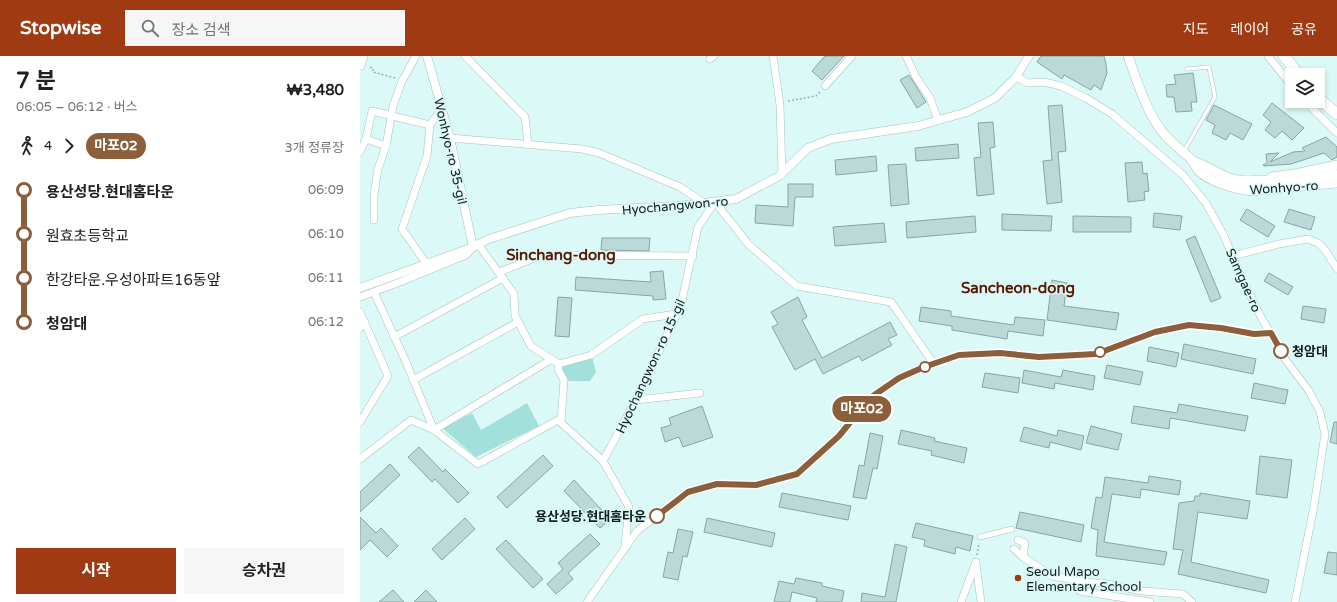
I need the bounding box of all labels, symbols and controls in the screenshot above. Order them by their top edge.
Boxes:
search box [125,10,405,46]
text: Stopwise [20,17,101,39]
icon: search [139,17,161,39]
text: 장소 검색 [171,21,231,39]
text: 지도 [1183,21,1209,38]
text: 레이어 [1231,21,1269,38]
text: 공유 [1291,21,1317,38]
text: 7 분 [16,68,56,94]
map controls [1285,68,1325,108]
button: layers [1285,68,1325,108]
text: ₩3,480 [287,81,344,99]
street label: Wonhyo-ro 35-gil [430,96,470,206]
text: 06:05 – 06:12 · 버스 [16,99,138,115]
icon: walk [16,135,38,157]
icon: forward [58,135,80,157]
text: 마포02 [94,137,138,154]
text: 4 [44,138,52,154]
text: 3개 정류장 [285,140,344,156]
street label: Wonhyo-ro [1249,178,1319,198]
text: 06:09 [308,182,344,198]
text: 용산성당.현대홈타운 [46,183,174,201]
street label: Hyochangwon-ro [621,193,729,219]
text: 06:10 [308,226,344,242]
text: 원효초등학교 [46,227,129,245]
district label: Sinchang-dong [506,246,616,265]
street label: Samgae-ro [1222,246,1264,315]
text: 06:11 [308,270,344,286]
text: 한강타운.우성아파트16동앞 [46,271,221,289]
district label: Sancheon-dong [961,279,1075,298]
street label: Hyochangwon-ro 15-gil [613,297,689,436]
text: 06:12 [308,314,344,330]
text: 청암대 [46,315,87,333]
marker: 청암대 [1273,343,1289,359]
place label: 청암대 [1292,344,1328,360]
unlabelled marker [1094,346,1106,358]
unlabelled marker [919,361,931,373]
line badge: 마포02 [834,396,890,422]
text: 마포02 [840,400,884,417]
marker: 용산성당.현대홈타운 [649,508,665,524]
place label: 용산성당.현대홈타운 [535,509,646,525]
button: 시작 [16,548,176,594]
button: 승차권 [184,548,344,594]
place label: Seoul Mapo Elementary School [1026,564,1141,595]
marker: Seoul Mapo Elementary School [1013,573,1023,583]

